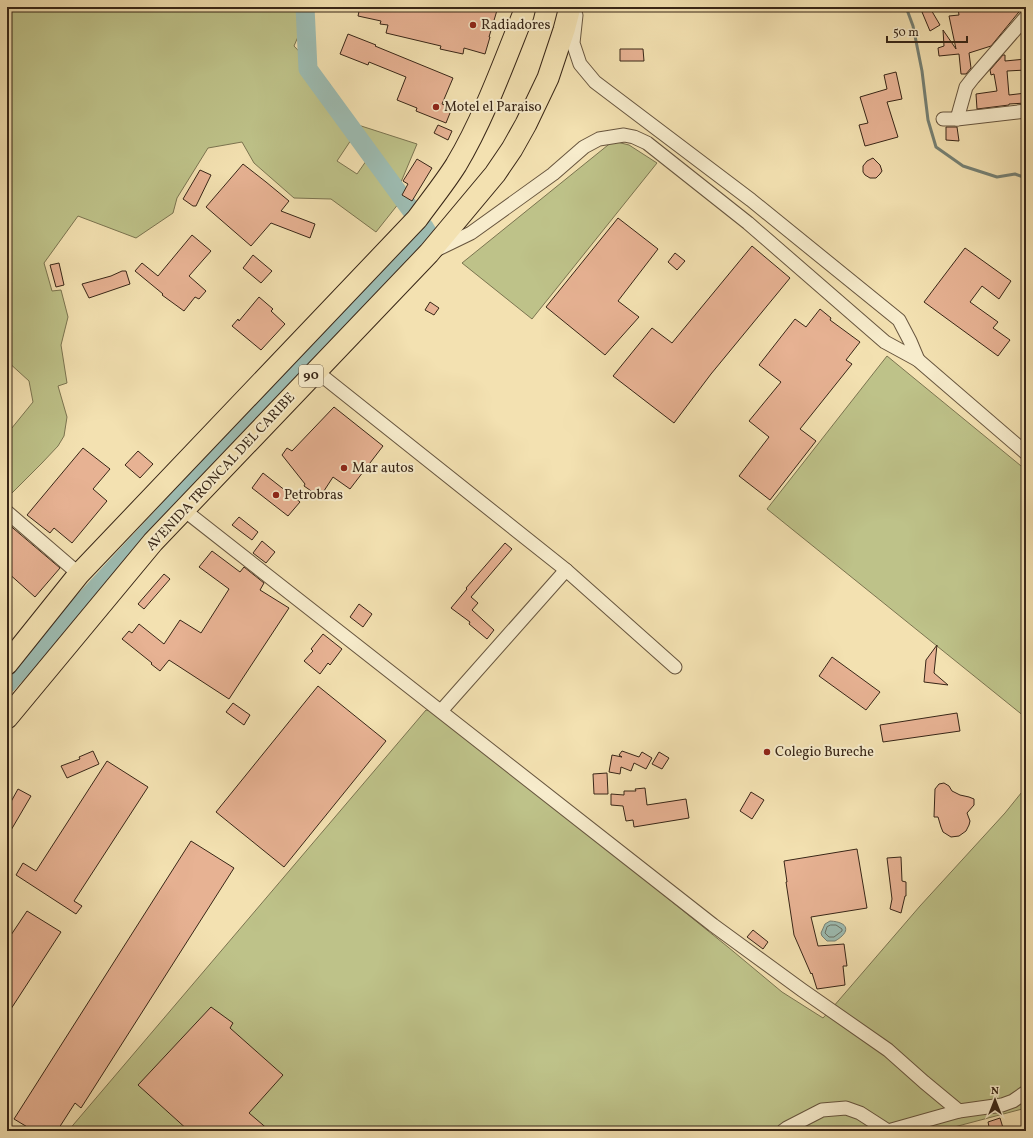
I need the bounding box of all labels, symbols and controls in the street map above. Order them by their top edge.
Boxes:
place label: Radiadores [481,16,550,35]
scale bar [887,18,967,44]
marker: Radiadores [468,20,478,30]
text: 50 m [893,25,919,41]
place label: Motel el Paraiso [444,98,542,117]
marker: Motel el Paraiso [431,102,441,112]
road number: 90 [299,365,323,387]
street label: AVENIDA TRONCAL DEL CARIBE [142,389,300,555]
place label: Mar autos [352,459,414,478]
marker: Mar autos [339,463,349,473]
place label: Petrobras [284,486,343,505]
marker: Petrobras [271,490,281,500]
place label: Colegio Bureche [775,743,874,762]
marker: Colegio Bureche [762,747,772,757]
north arrow [975,1080,1015,1120]
text: N [991,1084,999,1099]

